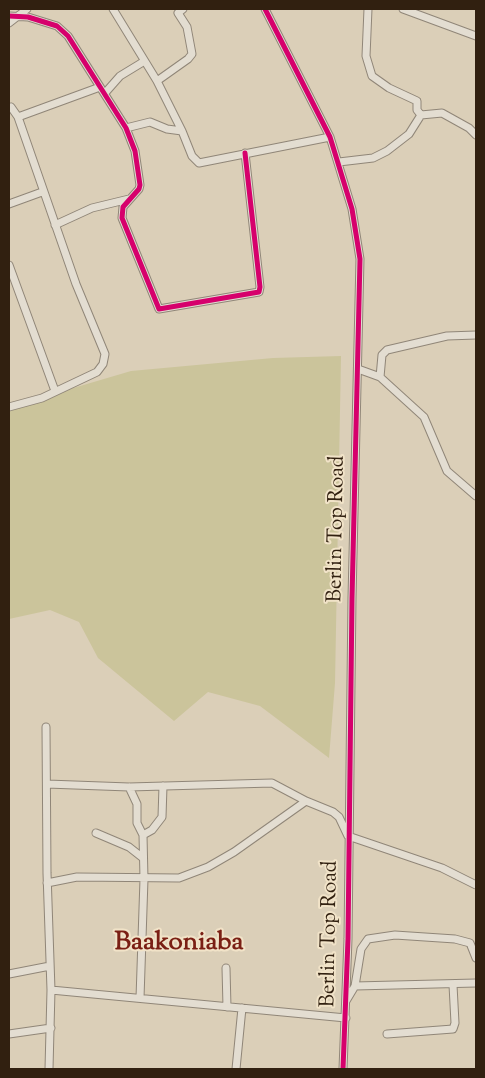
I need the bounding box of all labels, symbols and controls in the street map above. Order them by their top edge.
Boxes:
street label: Berlin Top Road [324,455,352,603]
street label: Berlin Top Road [317,860,345,1008]
district label: Baakoniaba [115,929,243,961]

